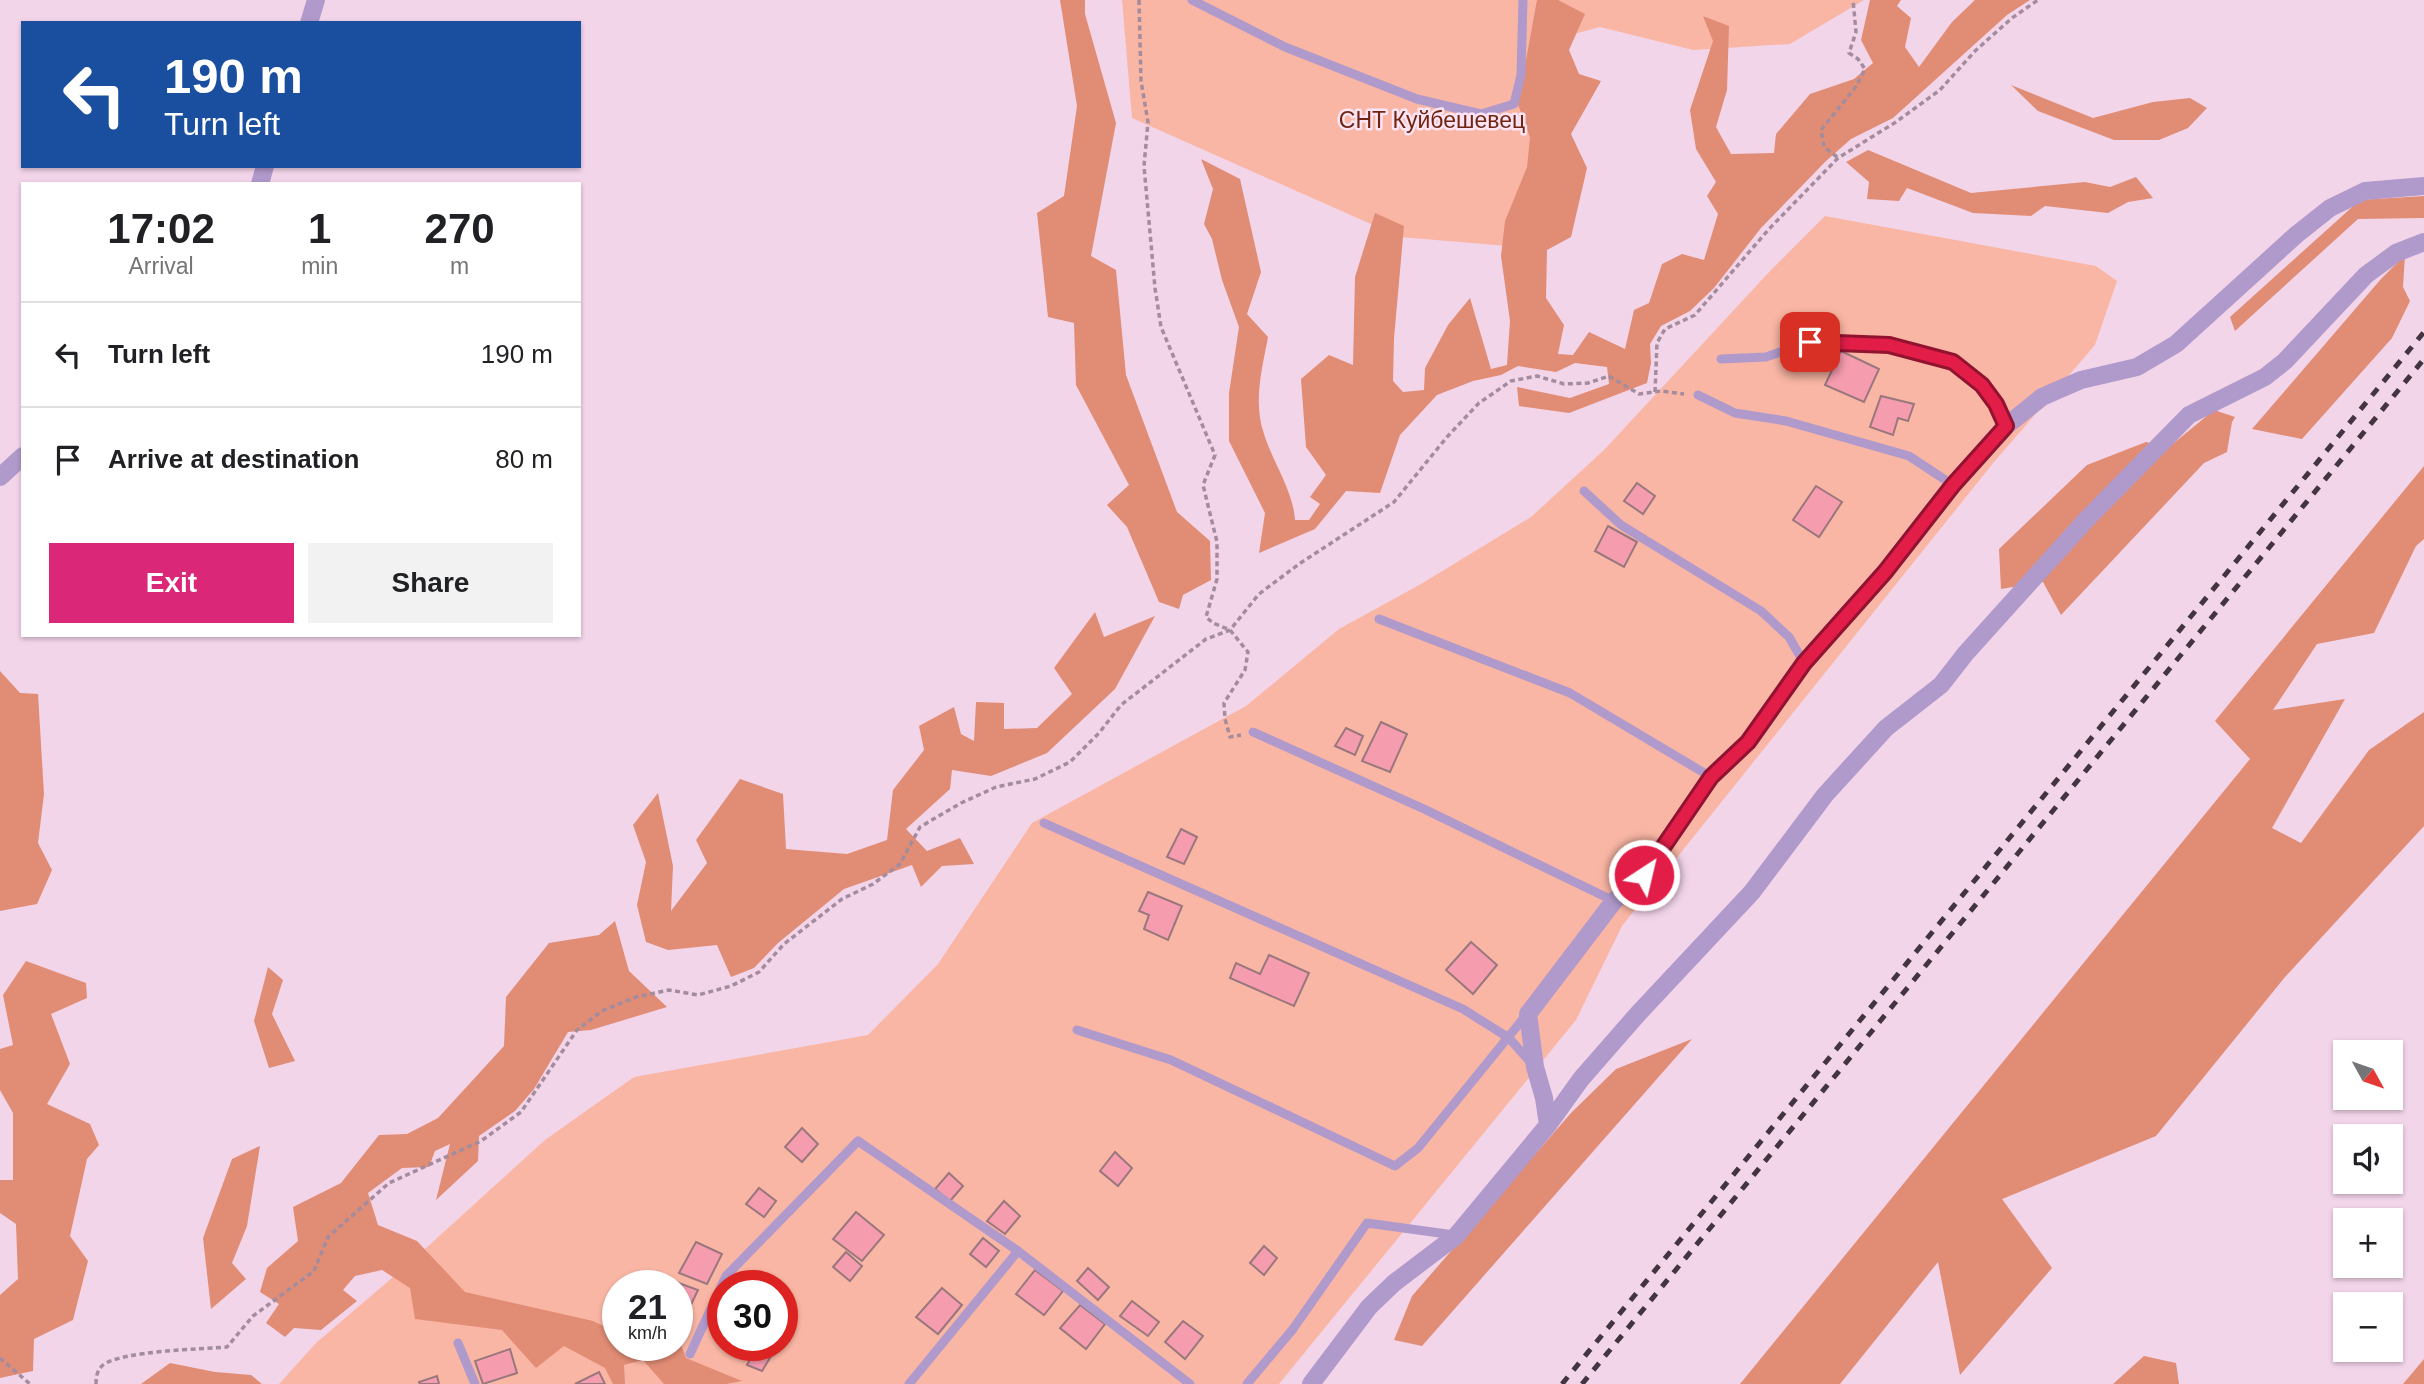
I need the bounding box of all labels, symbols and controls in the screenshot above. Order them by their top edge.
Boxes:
icon: left [49,49,140,140]
text: 190 m [164,49,303,103]
text: Turn left [164,106,280,142]
park label: СНТ Куйбешевец [1339,107,1525,133]
text: 17:02 [107,205,215,252]
text: 1 [308,205,331,252]
text: 270 [425,205,495,252]
text: Arrival [128,253,194,279]
text: min [301,253,338,279]
text: m [450,253,469,279]
pin [1780,312,1840,372]
icon: arrive [1791,323,1829,361]
icon: left [49,336,87,374]
text: Turn left [108,339,210,369]
text: 190 m [481,339,553,369]
icon: arrive [49,441,87,479]
text: Arrive at destination [108,444,359,474]
text: 80 m [495,444,553,474]
button: Exit [49,543,294,623]
button: Share [308,543,553,623]
position arrow [1607,838,1681,912]
north arrow [2333,1040,2403,1110]
map controls [2333,1040,2403,1362]
button: sound [2333,1124,2403,1194]
button: + [2333,1208,2403,1278]
speed limit sign: 30 [707,1270,798,1361]
text: 21 [628,1287,667,1326]
button: − [2333,1292,2403,1362]
text: km/h [628,1323,667,1343]

